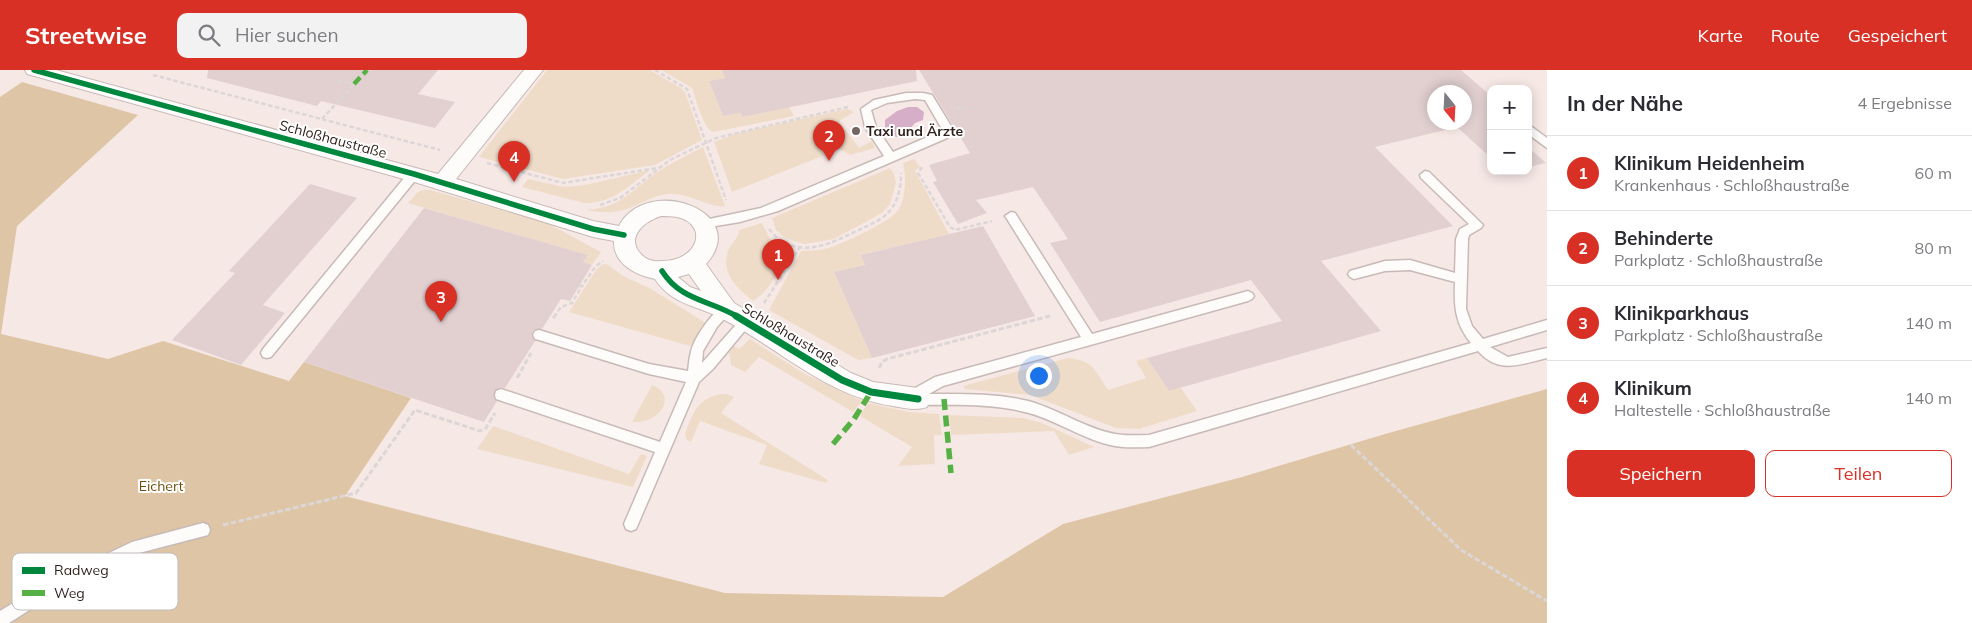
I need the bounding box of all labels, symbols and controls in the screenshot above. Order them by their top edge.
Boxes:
search box [177,13,527,58]
text: Streetwise [25,20,147,50]
icon: search [195,21,223,49]
text: Hier suchen [235,23,339,47]
text: Karte [1698,24,1743,47]
text: Route [1771,24,1820,47]
text: Gespeichert [1848,24,1947,47]
north arrow [1427,85,1472,130]
map controls [1487,85,1532,175]
button: + [1487,85,1532,130]
text: In der Nähe [1567,90,1683,116]
text: 4 Ergebnisse [1857,93,1952,113]
street label: Schloßhaustraße [277,116,389,162]
pin: 2 [813,120,845,161]
place label: Taxi und Ärzte [866,122,963,140]
marker: Taxi und Ärzte [850,125,862,137]
button: − [1487,130,1532,175]
pin: 4 [498,141,530,182]
text: Klinikum Heidenheim [1614,151,1805,175]
text: 1 [1578,163,1588,183]
text: 60 m [1915,163,1952,183]
text: Krankenhaus · Schloßhaustraße [1614,175,1849,195]
text: Behinderte [1614,226,1713,250]
text: 2 [1578,238,1588,258]
text: 80 m [1915,238,1952,258]
pin: 1 [762,239,794,280]
text: Parkplatz · Schloßhaustraße [1614,250,1823,270]
pin: 3 [425,281,457,322]
street label: Schloßhaustraße [739,299,843,371]
text: Klinikparkhaus [1614,301,1749,325]
text: 3 [1578,313,1588,333]
text: 140 m [1905,313,1952,333]
text: Parkplatz · Schloßhaustraße [1614,325,1823,345]
your location [1026,363,1052,389]
text: Klinikum [1614,376,1692,400]
text: 4 [1578,388,1588,408]
text: 140 m [1905,388,1952,408]
text: Haltestelle · Schloßhaustraße [1614,400,1831,420]
button: Speichern [1567,450,1755,497]
button: Teilen [1765,450,1952,497]
park label: Eichert [139,477,183,495]
legend [12,553,178,610]
text: Radweg [54,561,109,579]
text: Weg [54,584,85,602]

